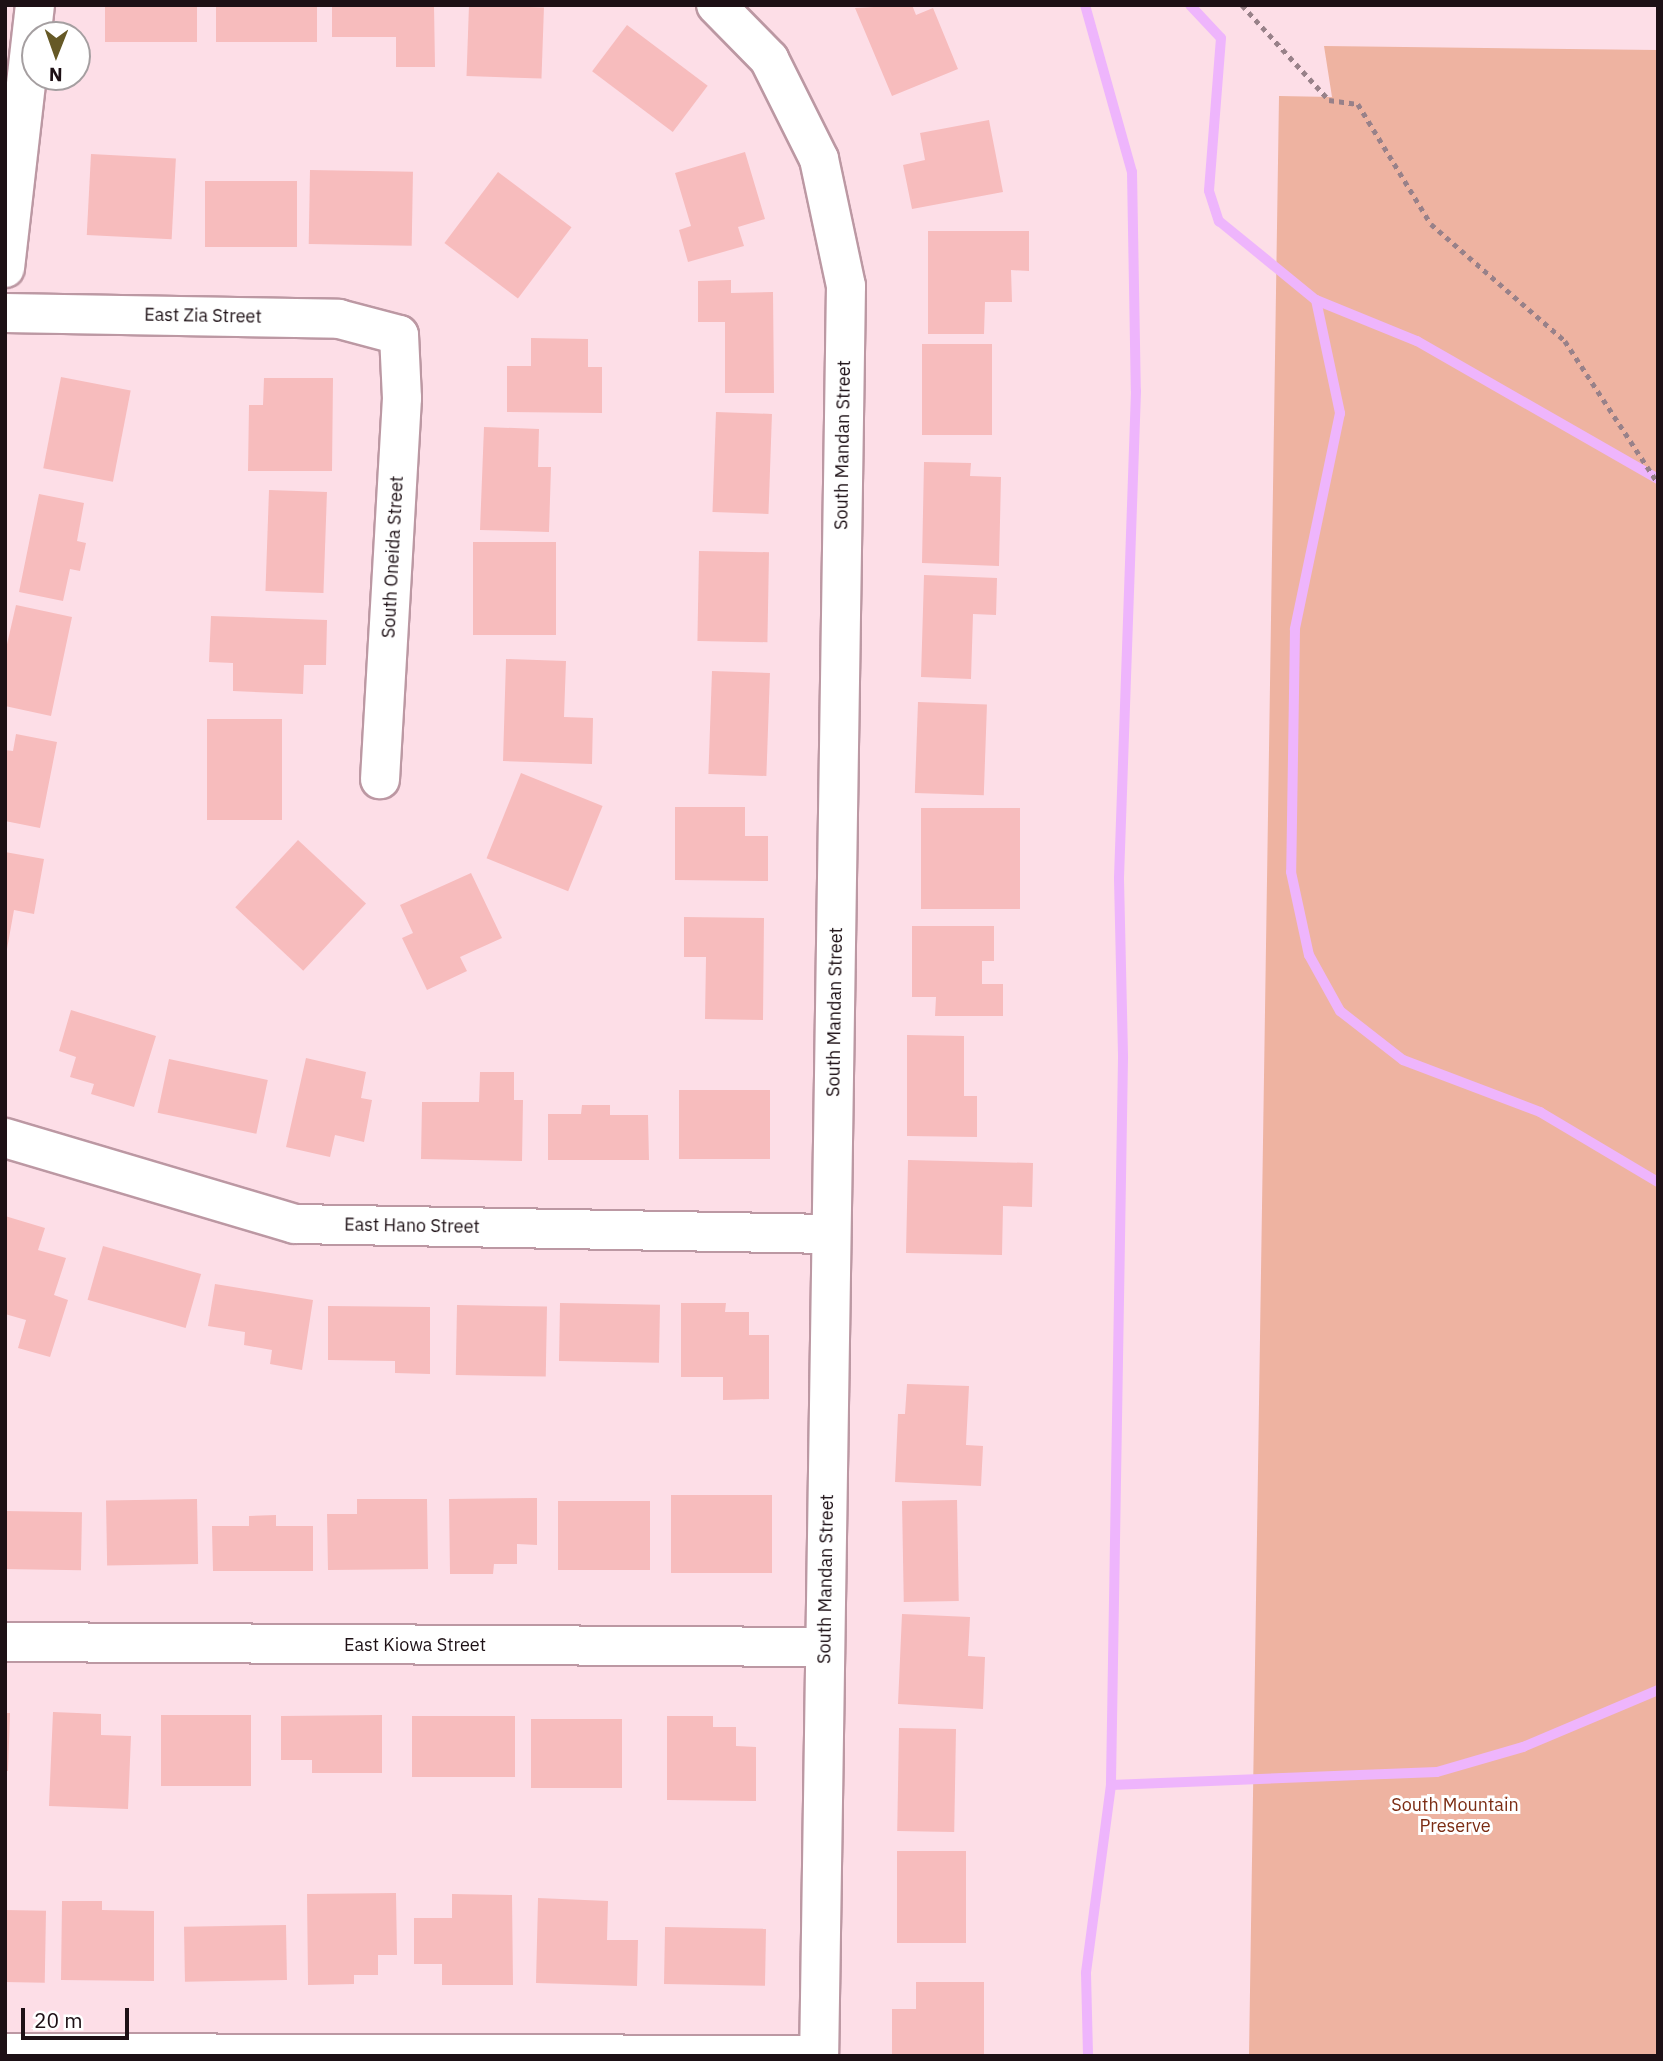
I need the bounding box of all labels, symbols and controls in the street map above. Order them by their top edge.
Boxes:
north arrow [21,21,91,91]
text: N [49,63,63,87]
street label: East Zia Street [144,304,262,328]
street label: South Mandan Street [831,360,855,530]
street label: South Oneida Street [378,475,408,639]
street label: South Mandan Street [823,927,847,1097]
street label: East Hano Street [344,1214,480,1238]
street label: South Mandan Street [814,1494,838,1664]
street label: East Kiowa Street [344,1634,486,1656]
park label: South Mountain Preserve [1391,1795,1519,1838]
scale bar [24,1994,133,2038]
text: 20 m [34,2006,83,2034]

